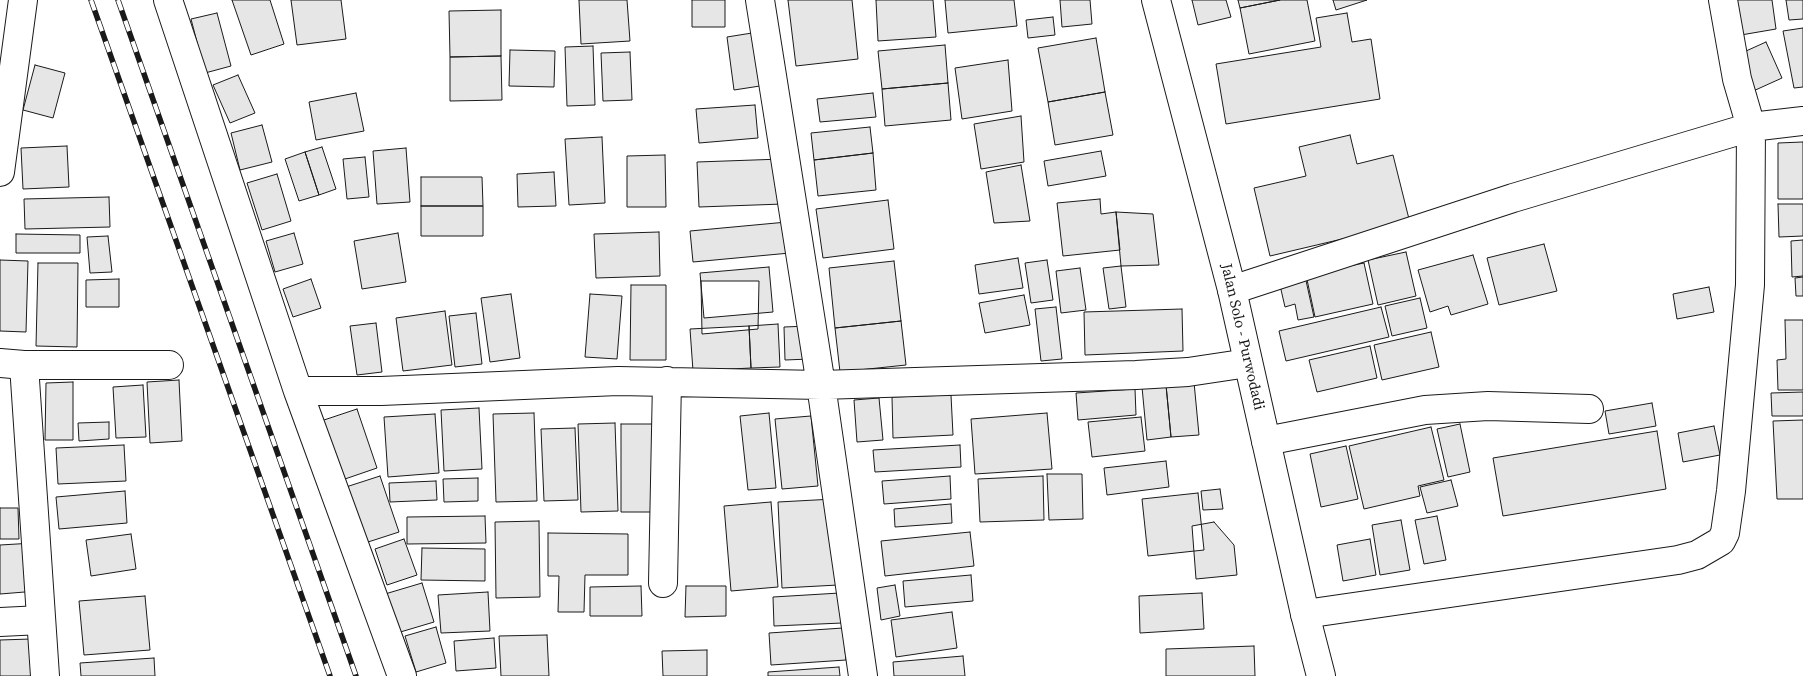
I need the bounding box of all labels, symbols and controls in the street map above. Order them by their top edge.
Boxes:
street label: Jalan Solo - Purwodadi [1216,262,1268,412]

